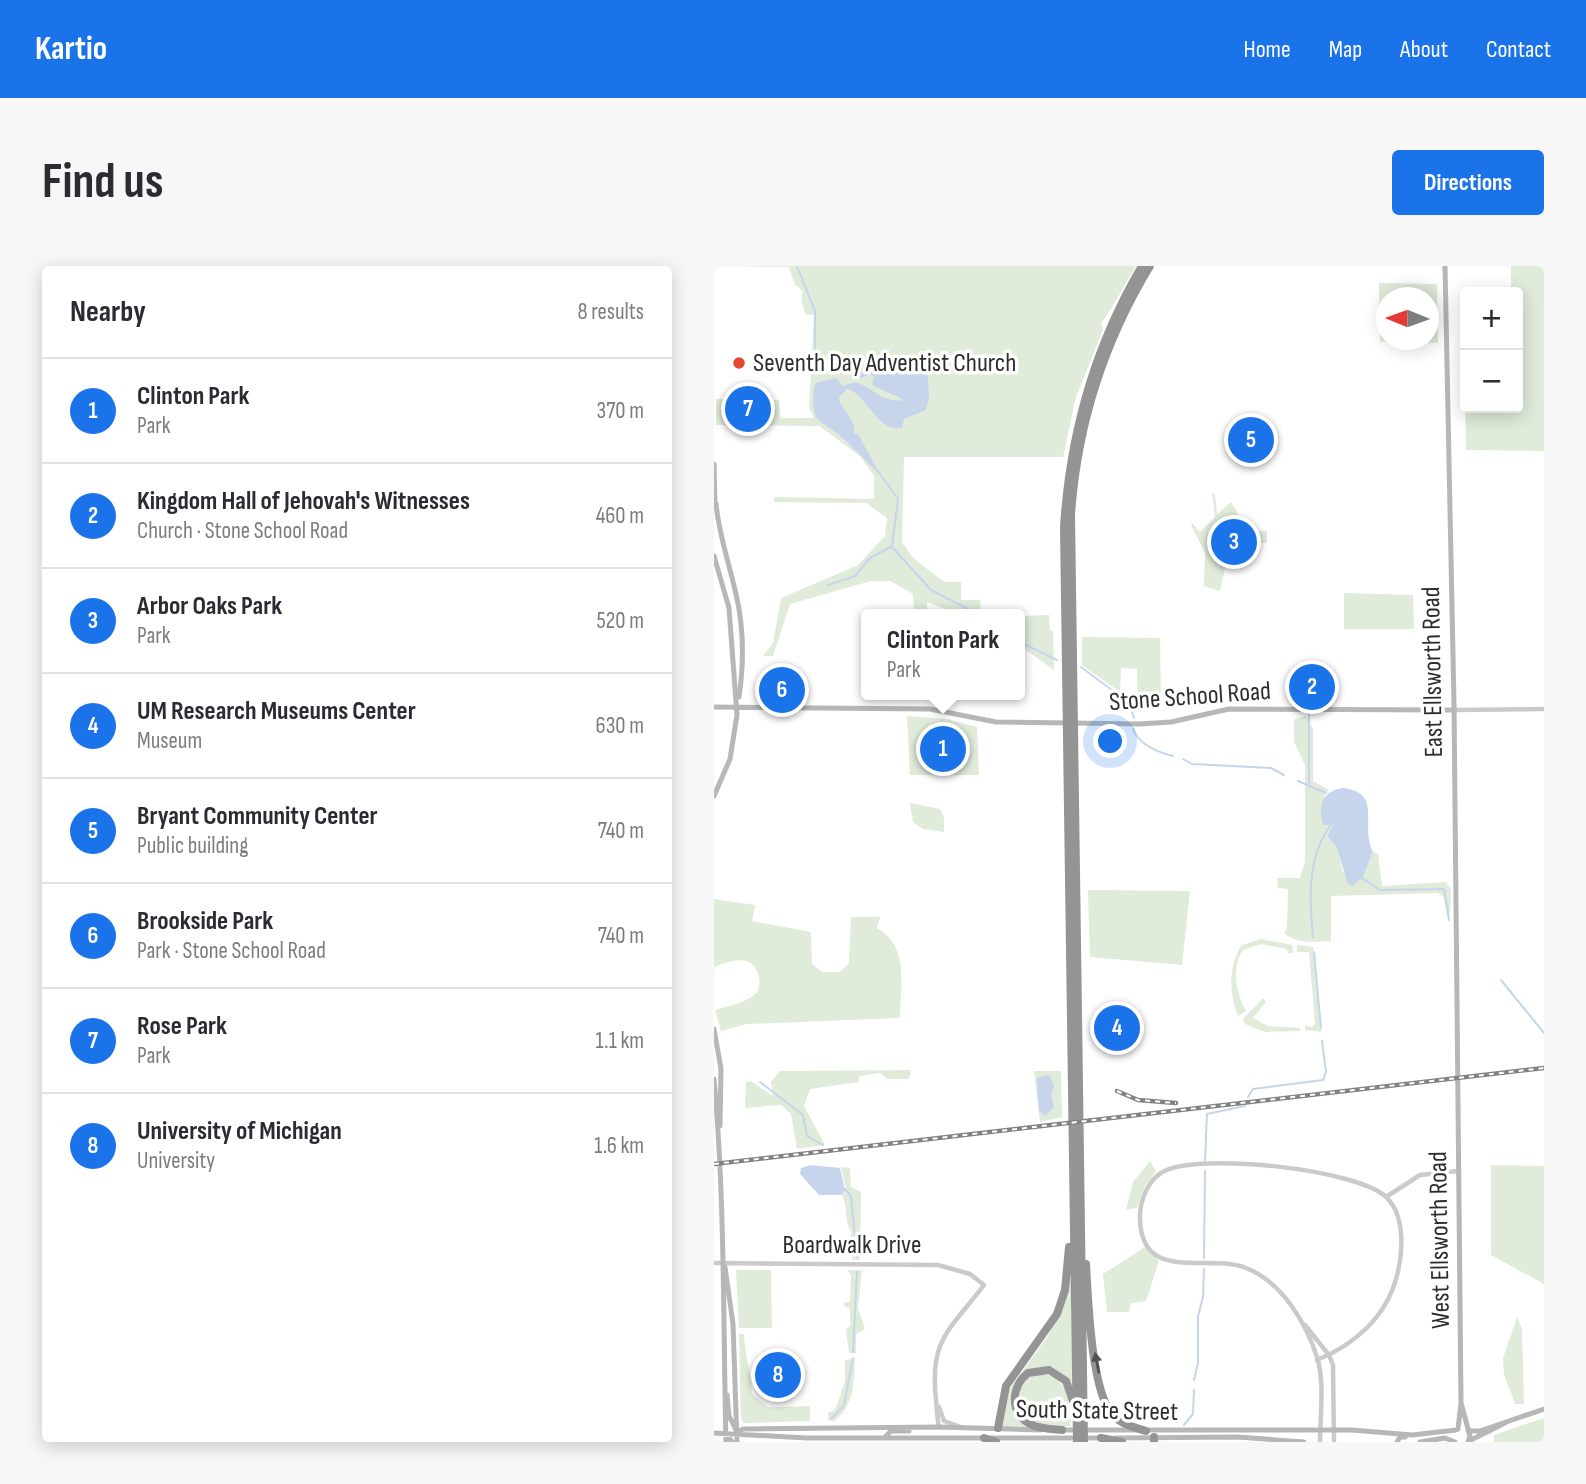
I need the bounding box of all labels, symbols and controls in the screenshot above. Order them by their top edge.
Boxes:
text: Kartio [35,29,107,69]
text: Home [1243,35,1291,64]
text: Map [1329,35,1362,64]
text: About [1400,35,1448,64]
text: Contact [1486,35,1551,64]
button: Directions [1392,150,1544,215]
text: Find us [42,153,164,212]
north arrow [1376,287,1439,350]
map controls [1460,287,1523,413]
button: + [1460,287,1523,350]
text: Nearby [70,294,146,330]
text: 8 results [578,298,644,326]
place label: Seventh Day Adventist Church [753,348,1016,379]
button: − [1460,350,1523,413]
marker: Seventh Day Adventist Church [731,355,747,371]
text: Clinton Park [137,381,249,412]
pin: 7 [725,383,771,435]
text: 1 [88,397,98,425]
text: 370 m [597,397,644,425]
text: Park [137,412,171,440]
pin: 5 [1228,414,1274,466]
text: Kingdom Hall of Jehovah's Witnesses [137,486,470,517]
text: 2 [88,502,98,530]
text: 460 m [596,502,644,530]
pin: 3 [1211,516,1257,568]
text: Church · Stone School Road [137,517,348,545]
street label: East Ellsworth Road [1416,586,1450,758]
text: Arbor Oaks Park [137,591,282,622]
text: 3 [88,607,98,635]
text: 520 m [597,607,644,635]
popup [861,609,1025,700]
text: Park [137,622,171,650]
text: Clinton Park [887,625,999,656]
text: Park [887,656,920,684]
pin: 2 [1289,661,1335,713]
pin: 6 [759,664,805,716]
street label: Stone School Road [1108,676,1272,718]
text: UM Research Museums Center [137,696,416,727]
text: 4 [88,712,98,740]
text: 630 m [596,712,644,740]
pin: 1 [920,723,966,775]
your location [1093,724,1127,758]
text: Museum [137,727,202,755]
text: Bryant Community Center [137,801,378,832]
text: 5 [88,817,98,845]
text: 740 m [598,817,644,845]
text: Public building [137,832,248,860]
text: Brookside Park [137,906,273,937]
text: 6 [88,922,98,950]
text: 740 m [598,922,644,950]
text: Park · Stone School Road [137,937,326,965]
pin: 4 [1094,1002,1140,1054]
text: Rose Park [137,1011,227,1042]
text: 7 [88,1027,98,1055]
text: 1.1 km [595,1027,644,1055]
text: Park [137,1042,171,1070]
text: University of Michigan [137,1116,342,1147]
text: 8 [88,1132,98,1160]
text: 1.6 km [594,1132,644,1160]
text: University [137,1147,215,1175]
street label: West Ellsworth Road [1423,1151,1457,1329]
street label: Boardwalk Drive [783,1230,921,1261]
pin: 8 [755,1349,801,1401]
one-way arrow [1091,1352,1102,1374]
street label: South State Street [1016,1394,1178,1428]

